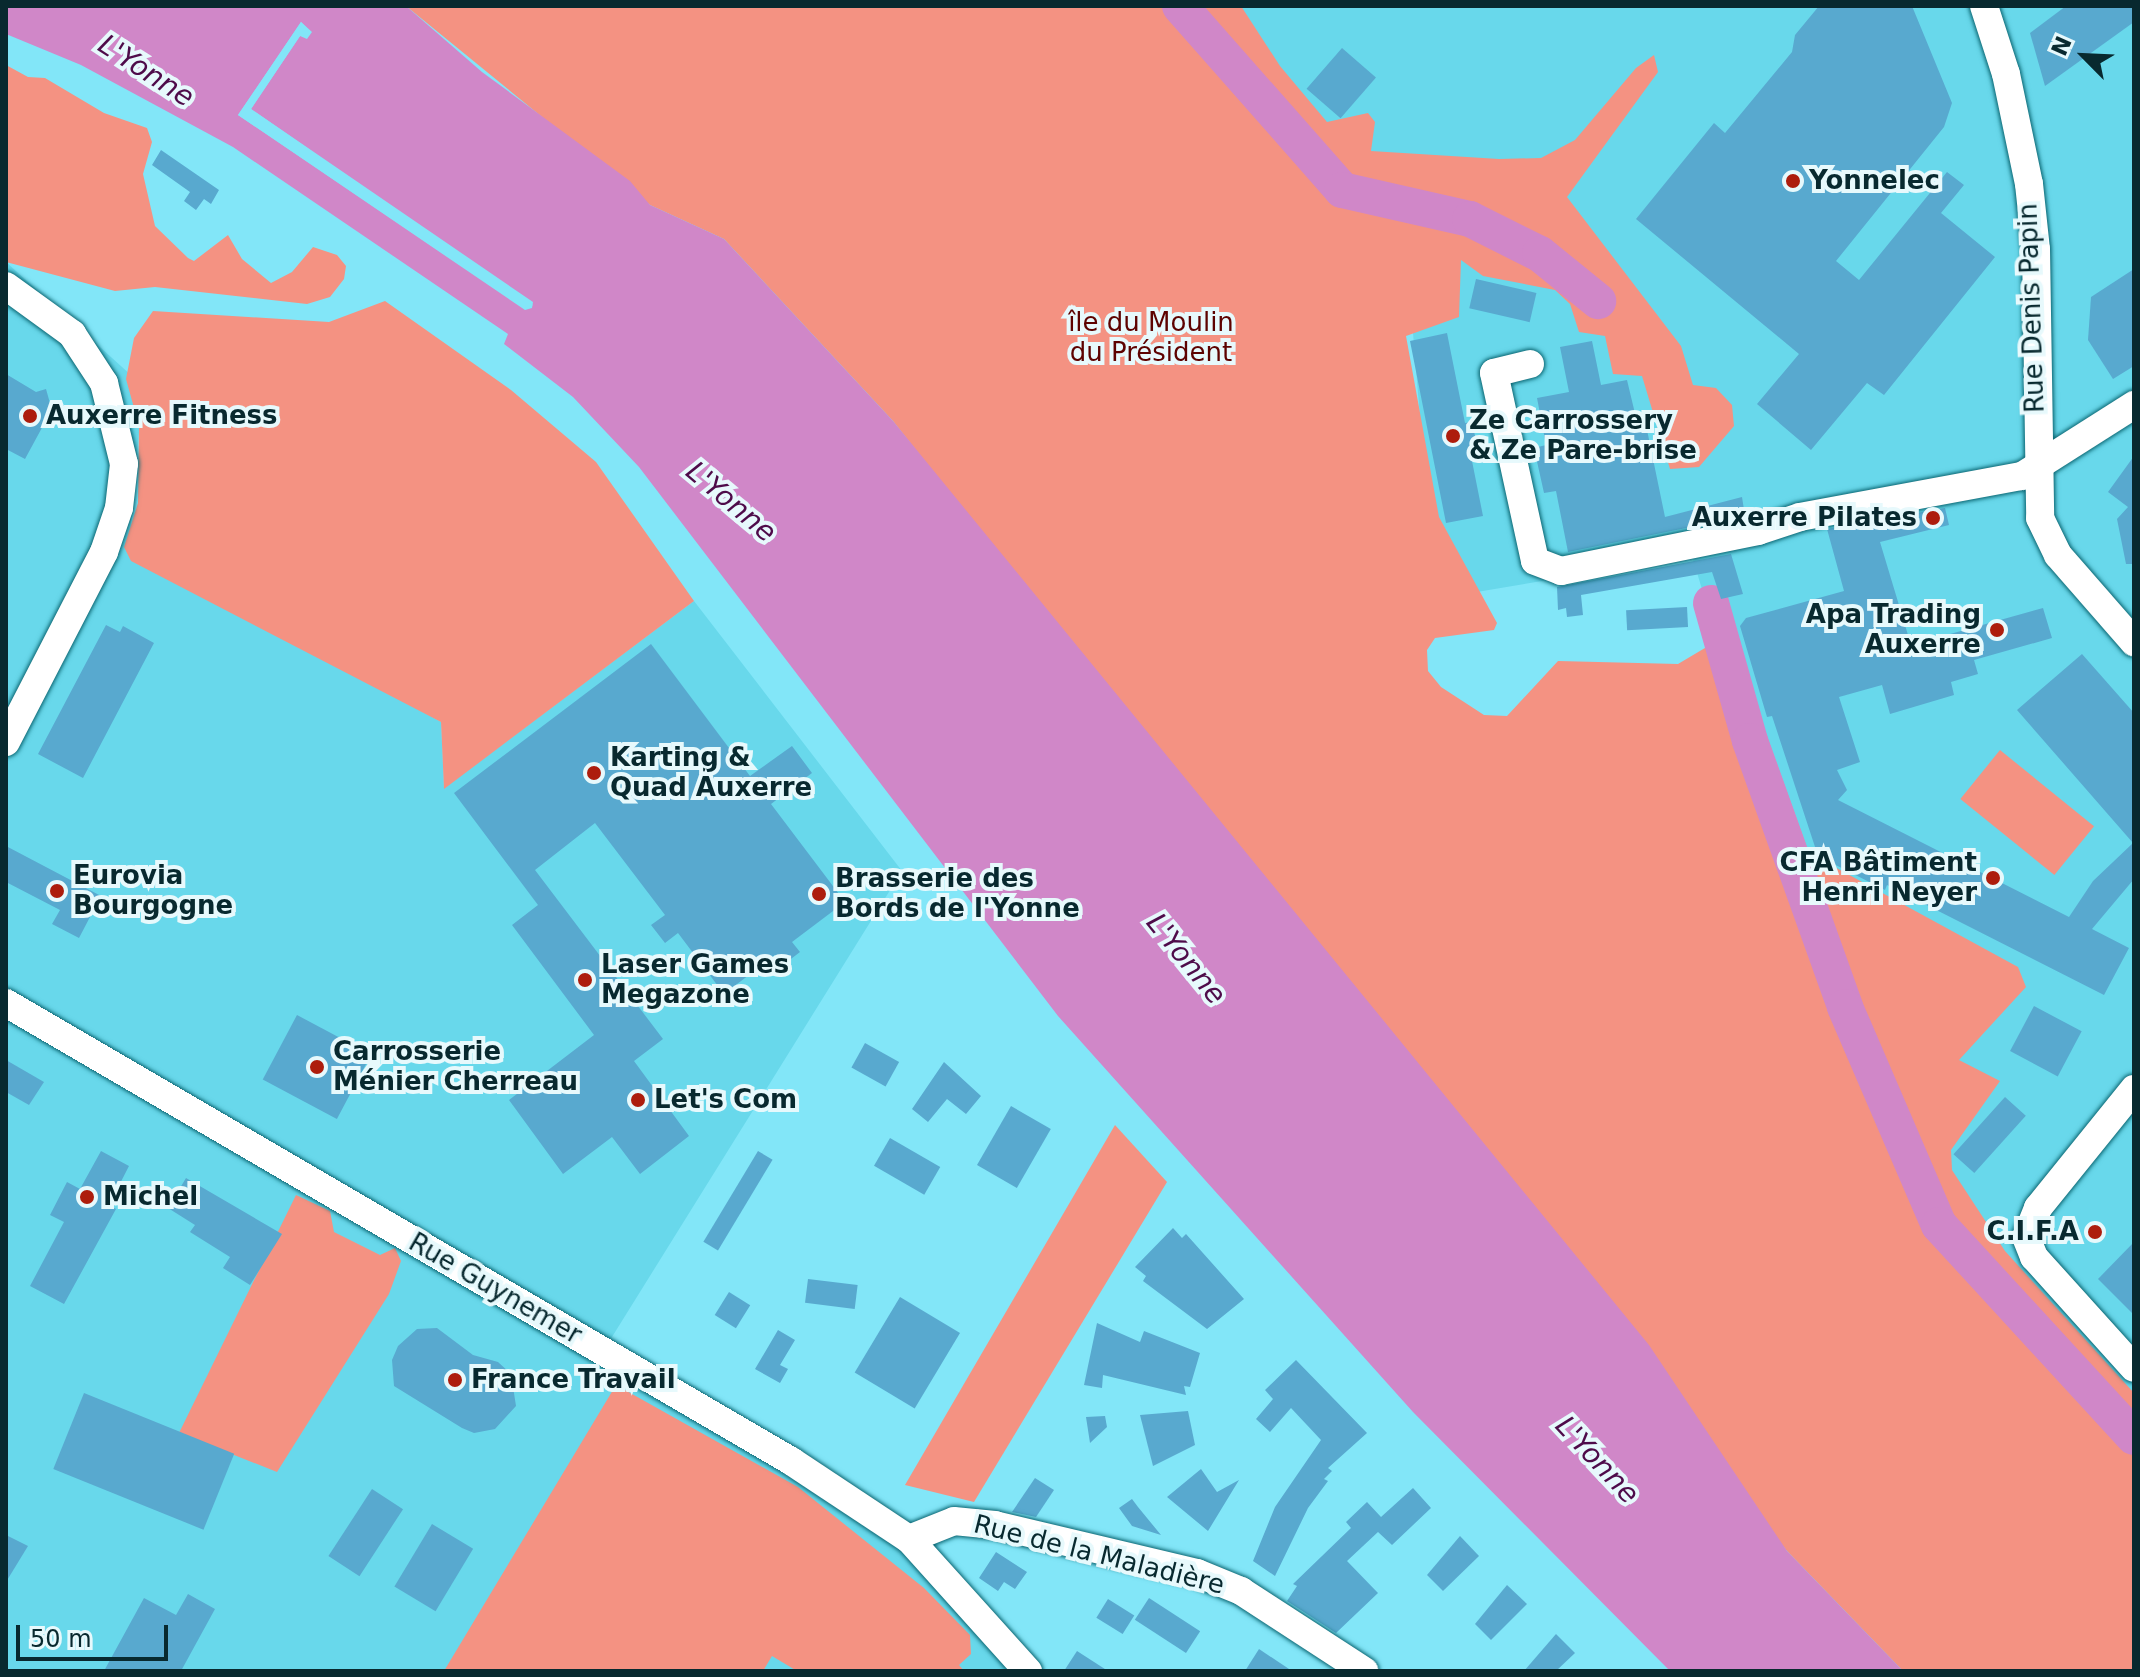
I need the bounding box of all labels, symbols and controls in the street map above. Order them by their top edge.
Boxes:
north arrow [2044,16,2124,96]
water label: L'Yonne [92,28,200,114]
text: N [2046,33,2077,60]
place label: Yonnelec [1809,165,1940,197]
marker: Yonnelec [1784,172,1802,190]
street label: Rue Denis Papin [2013,203,2051,413]
park label: île du Moulin du Président [1068,307,1234,368]
place label: Auxerre Fitness [46,400,278,432]
place label: Ze Carrossery & Ze Pare-brise [1469,405,1697,466]
marker: Auxerre Fitness [21,407,39,425]
marker: Ze Carrossery & Ze Pare-brise [1444,427,1462,445]
water label: L'Yonne [679,455,783,549]
place label: Auxerre Pilates [1692,502,1917,534]
marker: Auxerre Pilates [1924,509,1942,527]
place label: Apa Trading Auxerre [1806,599,1981,660]
marker: Apa Trading Auxerre [1988,621,2006,639]
place label: Karting & Quad Auxerre [610,742,812,804]
marker: Karting & Quad Auxerre [585,764,603,782]
place label: CFA Bâtiment Henri Neyer [1780,847,1977,908]
place label: Eurovia Bourgogne [73,860,233,922]
place label: Brasserie des Bords de l'Yonne [835,863,1080,924]
marker: CFA Bâtiment Henri Neyer [1984,869,2002,887]
marker: Eurovia Bourgogne [48,882,66,900]
marker: Brasserie des Bords de l'Yonne [810,885,828,903]
water label: L'Yonne [1139,907,1233,1011]
place label: Laser Games Megazone [601,949,789,1010]
marker: Laser Games Megazone [576,971,594,989]
place label: Carrosserie Ménier Cherreau [333,1036,578,1098]
marker: Carrosserie Ménier Cherreau [308,1058,326,1076]
place label: Let's Com [654,1084,797,1116]
marker: Let's Com [629,1091,647,1109]
place label: Michel [103,1181,198,1213]
marker: Michel [78,1188,96,1206]
place label: C.I.F.A [1987,1216,2079,1248]
marker: C.I.F.A [2086,1223,2104,1241]
street label: Rue Guynemer [403,1227,587,1351]
place label: France Travail [471,1364,676,1396]
marker: France Travail [446,1371,464,1389]
water label: L'Yonne [1548,1409,1646,1511]
street label: Rue de la Maladière [970,1509,1228,1601]
scale bar [20,1609,172,1659]
text: 50 m [30,1625,92,1653]

